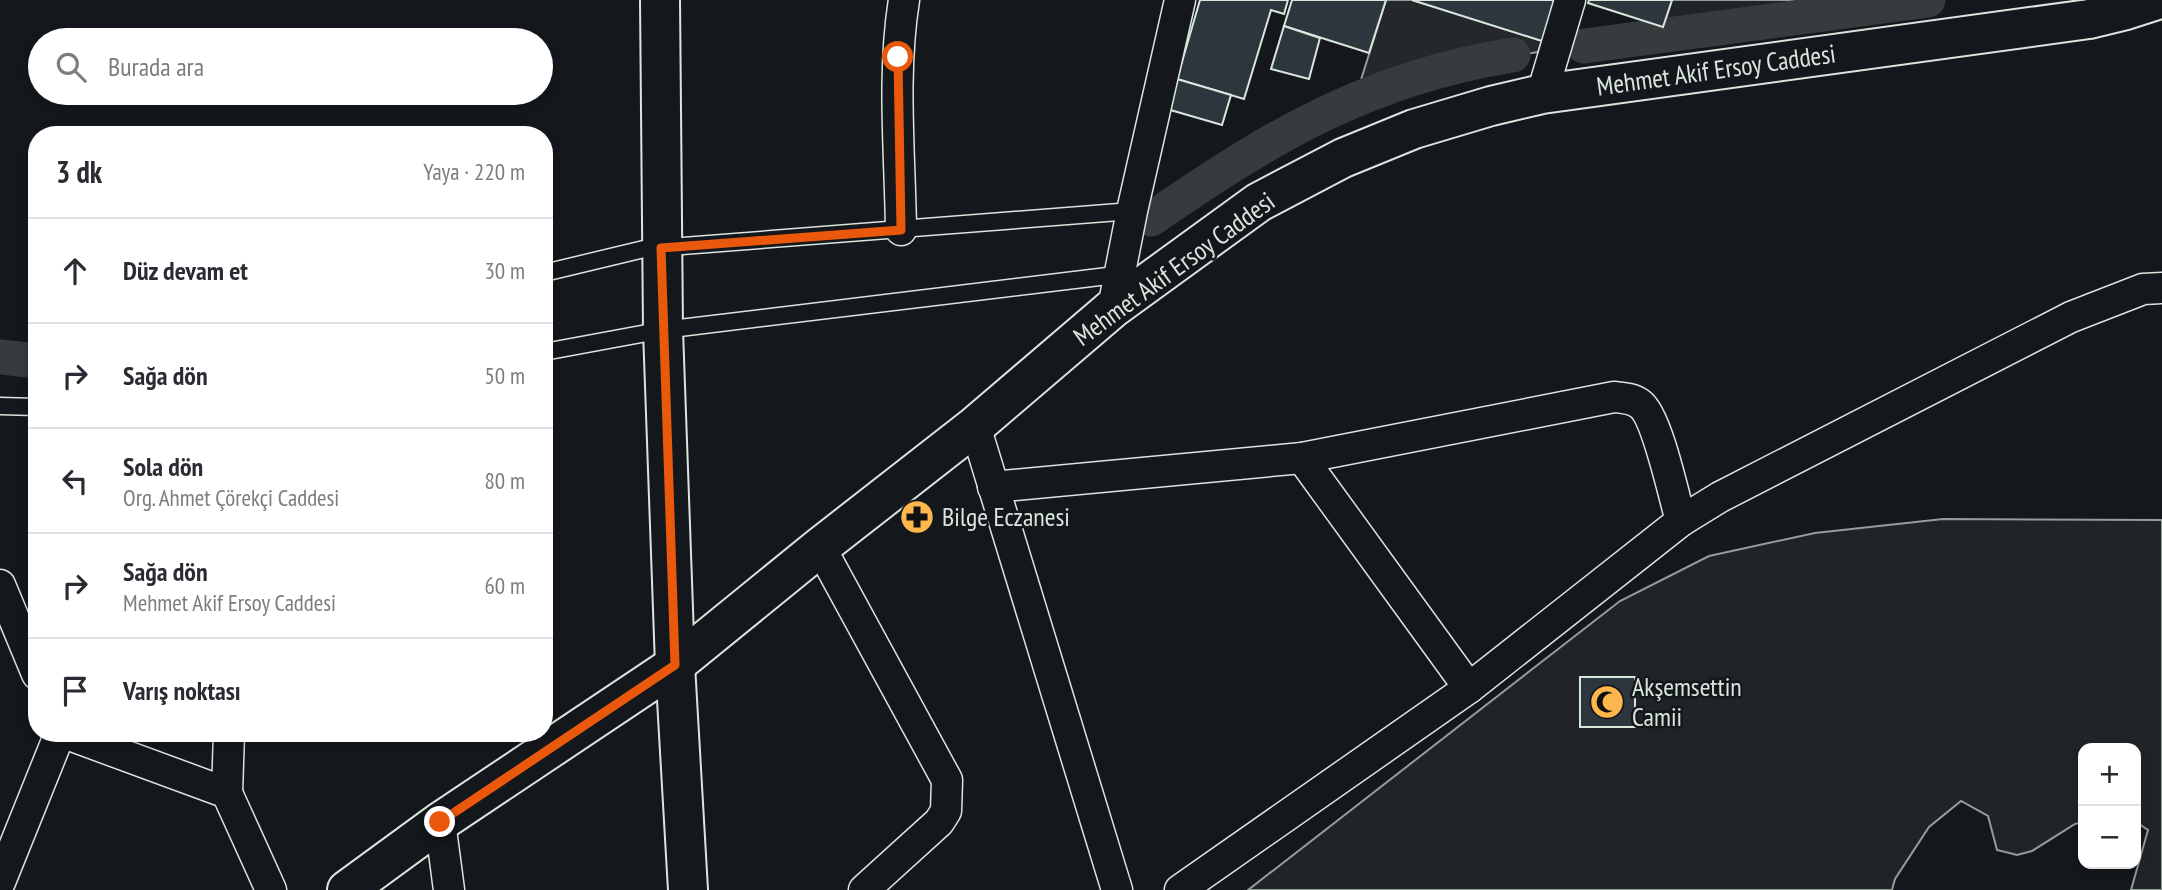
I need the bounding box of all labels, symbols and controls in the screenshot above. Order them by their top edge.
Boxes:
search box [28,28,553,105]
street label: Mehmet Akif Ersoy Caddesi [1594,36,1837,103]
route start [882,41,913,72]
icon: search [52,48,90,86]
text: Burada ara [108,50,204,83]
text: 3 dk [56,152,102,191]
text: Yaya · 220 m [423,157,525,186]
street label: Mehmet Akif Ersoy Caddesi [1067,184,1281,353]
icon: ahead [56,252,94,290]
text: Düz devam et [123,254,248,287]
text: 30 m [484,256,525,285]
icon: right [56,357,94,395]
text: Sağa dön [123,359,208,392]
text: 50 m [484,361,525,390]
text: Sola dön [123,450,203,483]
icon: left [56,462,94,500]
text: 80 m [484,466,525,495]
text: Org. Ahmet Çörekçi Caddesi [123,483,339,512]
pharmacy icon: Bilge Eczanesi [898,498,936,536]
place label: Bilge Eczanesi [942,500,1070,533]
text: Sağa dön [123,555,208,588]
icon: right [56,567,94,605]
text: 60 m [484,571,525,600]
text: Mehmet Akif Ersoy Caddesi [123,588,336,617]
place label: Akşemsettin Camii [1632,670,1742,733]
icon: arrive [56,672,94,710]
text: Varış noktası [123,674,241,707]
mosque icon: Akşemsettin Camii [1588,683,1626,721]
map controls [2078,743,2141,869]
button: + [2078,743,2141,806]
route end [424,806,455,837]
button: − [2078,806,2141,869]

